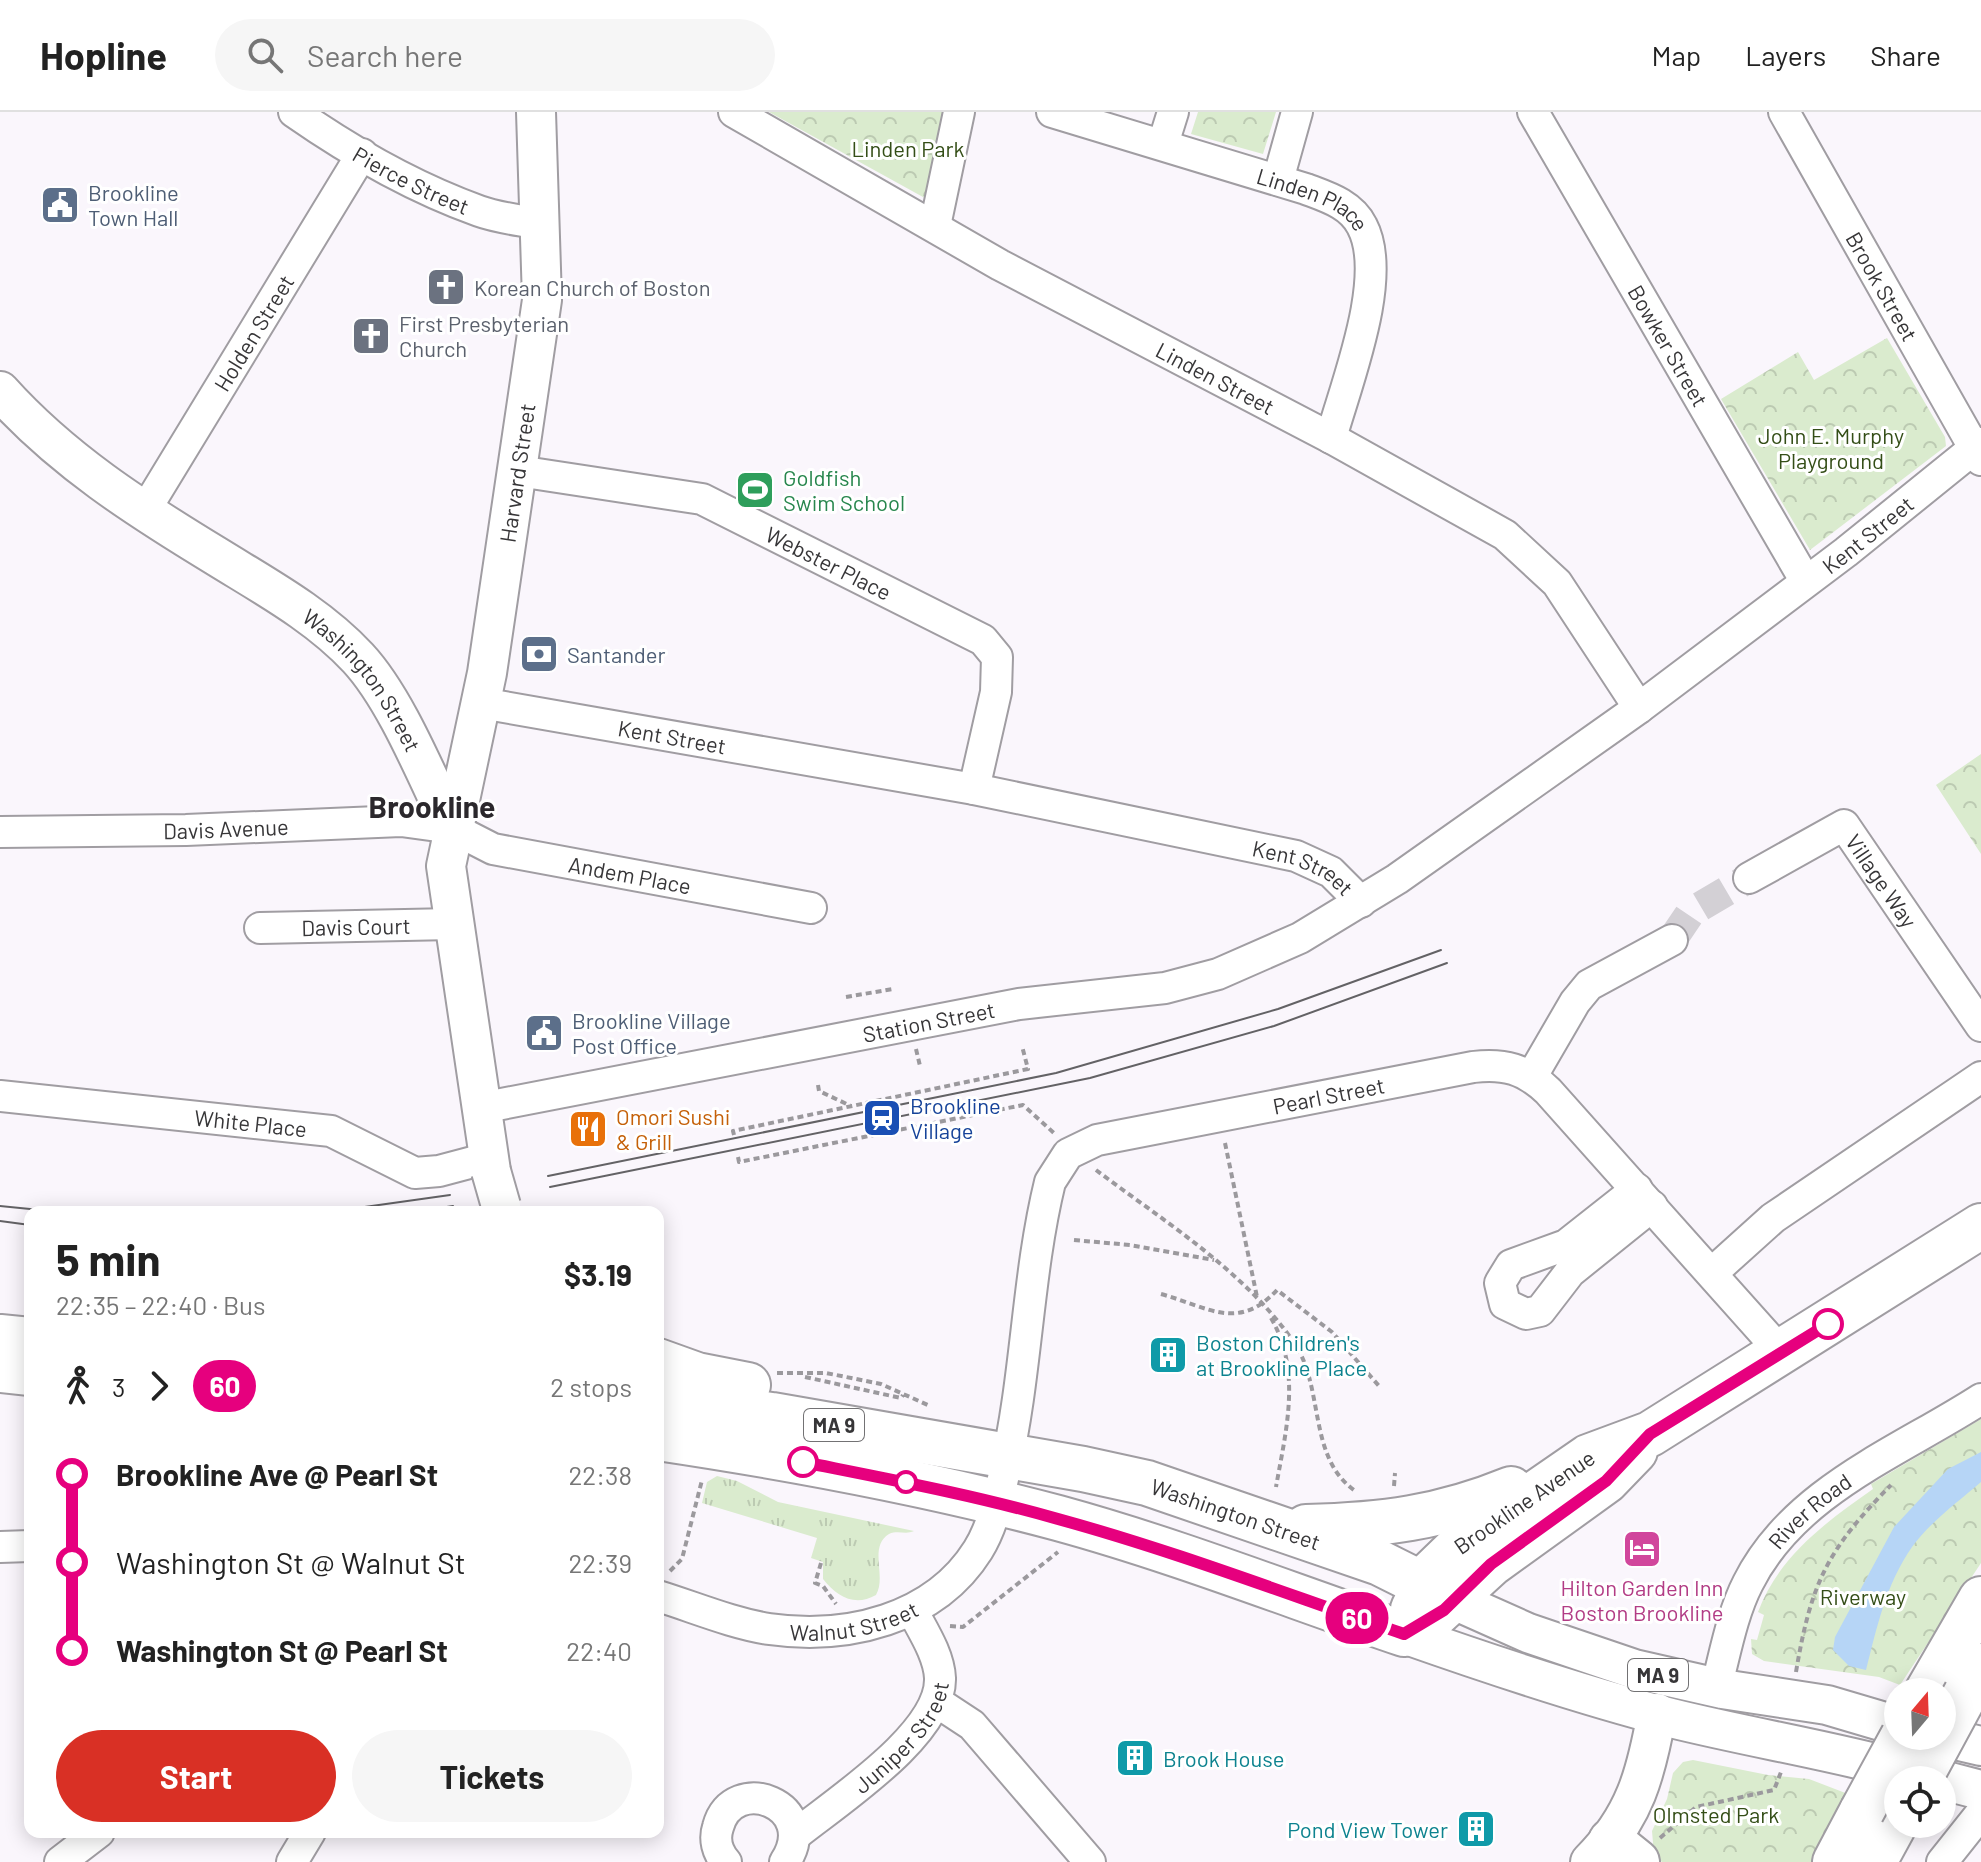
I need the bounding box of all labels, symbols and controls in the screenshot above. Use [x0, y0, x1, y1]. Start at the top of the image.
search box [215, 19, 775, 91]
text: Hopline [40, 32, 167, 78]
icon: search [243, 33, 287, 77]
text: Search here [307, 37, 463, 73]
text: Map [1651, 38, 1701, 72]
text: Layers [1745, 38, 1826, 72]
text: Share [1870, 38, 1941, 72]
park label: Linden Park [851, 135, 965, 161]
street label: Pierce Street [349, 140, 473, 219]
street label: Linden Place [1254, 162, 1375, 235]
place label: Brookline Town Hall [88, 179, 179, 230]
public building icon: Brookline Town Hall [39, 184, 81, 226]
street label: Brook Street [1841, 227, 1924, 345]
church icon: Korean Church of Boston [425, 266, 467, 308]
street label: Holden Street [208, 270, 299, 396]
place label: Korean Church of Boston [474, 274, 711, 300]
street label: Bowker Street [1623, 280, 1714, 411]
place label: First Presbyterian Church [399, 310, 569, 361]
church icon: First Presbyterian Church [350, 315, 392, 357]
street label: Linden Street [1152, 336, 1279, 419]
street label: Harvard Street [493, 402, 540, 544]
park label: John E. Murphy Playground [1758, 422, 1904, 473]
place label: Goldfish Swim School [783, 464, 905, 515]
sports icon: Goldfish Swim School [734, 469, 776, 511]
street label: Kent Street [1817, 490, 1918, 579]
street label: Webster Place [762, 520, 896, 605]
street label: Washington Street [298, 603, 427, 756]
bank icon: Santander [518, 633, 560, 675]
place label: Santander [567, 641, 666, 667]
street label: Kent Street [616, 714, 728, 759]
district label: Brookline [369, 788, 495, 824]
street label: Davis Avenue [163, 813, 289, 843]
street label: Village Way [1841, 829, 1923, 932]
street label: Kent Street [1250, 834, 1359, 900]
street label: Andem Place [567, 850, 693, 898]
street label: Davis Court [301, 912, 411, 940]
street label: Station Street [860, 996, 997, 1047]
place label: Brookline Village Post Office [572, 1007, 731, 1058]
public building icon: Brookline Village Post Office [523, 1012, 565, 1054]
street label: Pearl Street [1271, 1072, 1387, 1119]
place label: Brookline Village [910, 1092, 1001, 1143]
station icon: Brookline Village [861, 1097, 903, 1139]
place label: Omori Sushi & Grill [616, 1103, 730, 1154]
street label: White Place [193, 1104, 308, 1141]
restaurant icon: Omori Sushi & Grill [567, 1108, 609, 1150]
text: 5 min [56, 1232, 161, 1285]
text: $3.19 [564, 1256, 632, 1292]
text: 22:35 – 22:40 · Bus [56, 1289, 265, 1320]
unlabelled marker [1813, 1309, 1843, 1339]
place label: Boston Children's at Brookline Place [1196, 1329, 1367, 1380]
building icon: Boston Children's at Brookline Place [1147, 1334, 1189, 1376]
icon: walk [56, 1364, 100, 1408]
icon: forward [137, 1364, 181, 1408]
text: 60 [209, 1369, 240, 1403]
text: 3 [112, 1371, 125, 1402]
text: 2 stops [550, 1371, 632, 1402]
road number: MA 9 [804, 1409, 864, 1441]
street label: Brookline Avenue [1448, 1444, 1599, 1559]
unlabelled marker [788, 1447, 818, 1477]
text: Brookline Ave @ Pearl St [116, 1456, 438, 1492]
text: 22:38 [568, 1459, 632, 1490]
street label: River Road [1762, 1467, 1856, 1553]
unlabelled marker [895, 1471, 917, 1493]
street label: Washington Street [1148, 1472, 1324, 1555]
hotel icon: Hilton Garden Inn Boston Brookline [1621, 1528, 1663, 1570]
text: Washington St @ Walnut St [116, 1544, 466, 1580]
text: 22:39 [568, 1547, 632, 1578]
place label: Hilton Garden Inn Boston Brookline [1560, 1574, 1724, 1625]
park label: Riverway [1820, 1583, 1906, 1609]
line badge: 60 [1321, 1592, 1393, 1644]
street label: Walnut Street [789, 1595, 922, 1645]
text: 60 [1342, 1601, 1373, 1635]
text: Washington St @ Pearl St [116, 1632, 448, 1668]
text: 22:40 [566, 1635, 632, 1666]
road number: MA 9 [1628, 1659, 1688, 1691]
north arrow [1884, 1678, 1956, 1750]
map controls [1884, 1678, 1956, 1838]
street label: Juniper Street [848, 1680, 953, 1798]
button: Start [56, 1730, 336, 1822]
button: Tickets [352, 1730, 632, 1822]
building icon: Brook House [1114, 1737, 1156, 1779]
place label: Brook House [1163, 1745, 1285, 1771]
button: locate [1884, 1766, 1956, 1838]
park label: Olmsted Park [1653, 1801, 1779, 1827]
building icon: Pond View Tower [1455, 1808, 1497, 1850]
place label: Pond View Tower [1287, 1816, 1448, 1842]

